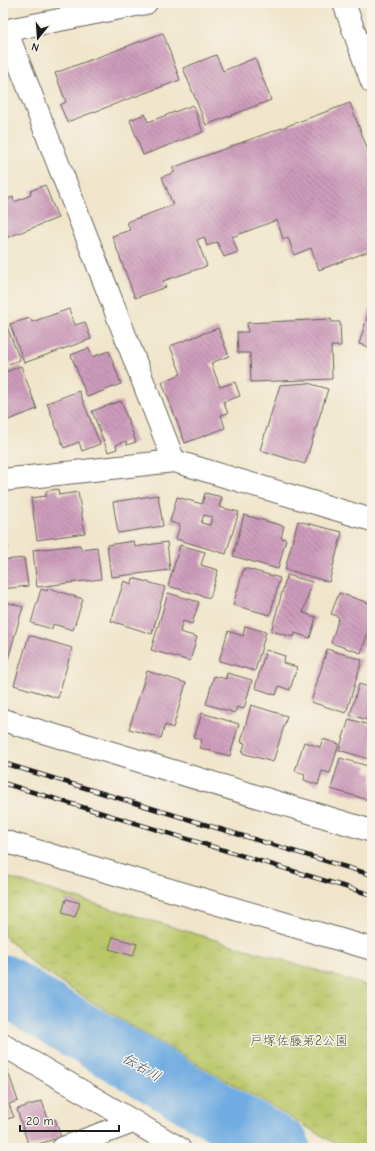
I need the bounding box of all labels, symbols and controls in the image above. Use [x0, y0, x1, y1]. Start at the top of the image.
north arrow [18, 18, 58, 58]
text: N [30, 40, 41, 54]
park label: 戸塚佐藤第2公園 [250, 1033, 348, 1048]
water label: 伝右川 [119, 1050, 164, 1085]
scale bar [20, 1107, 119, 1133]
text: 20 m [26, 1114, 54, 1128]

